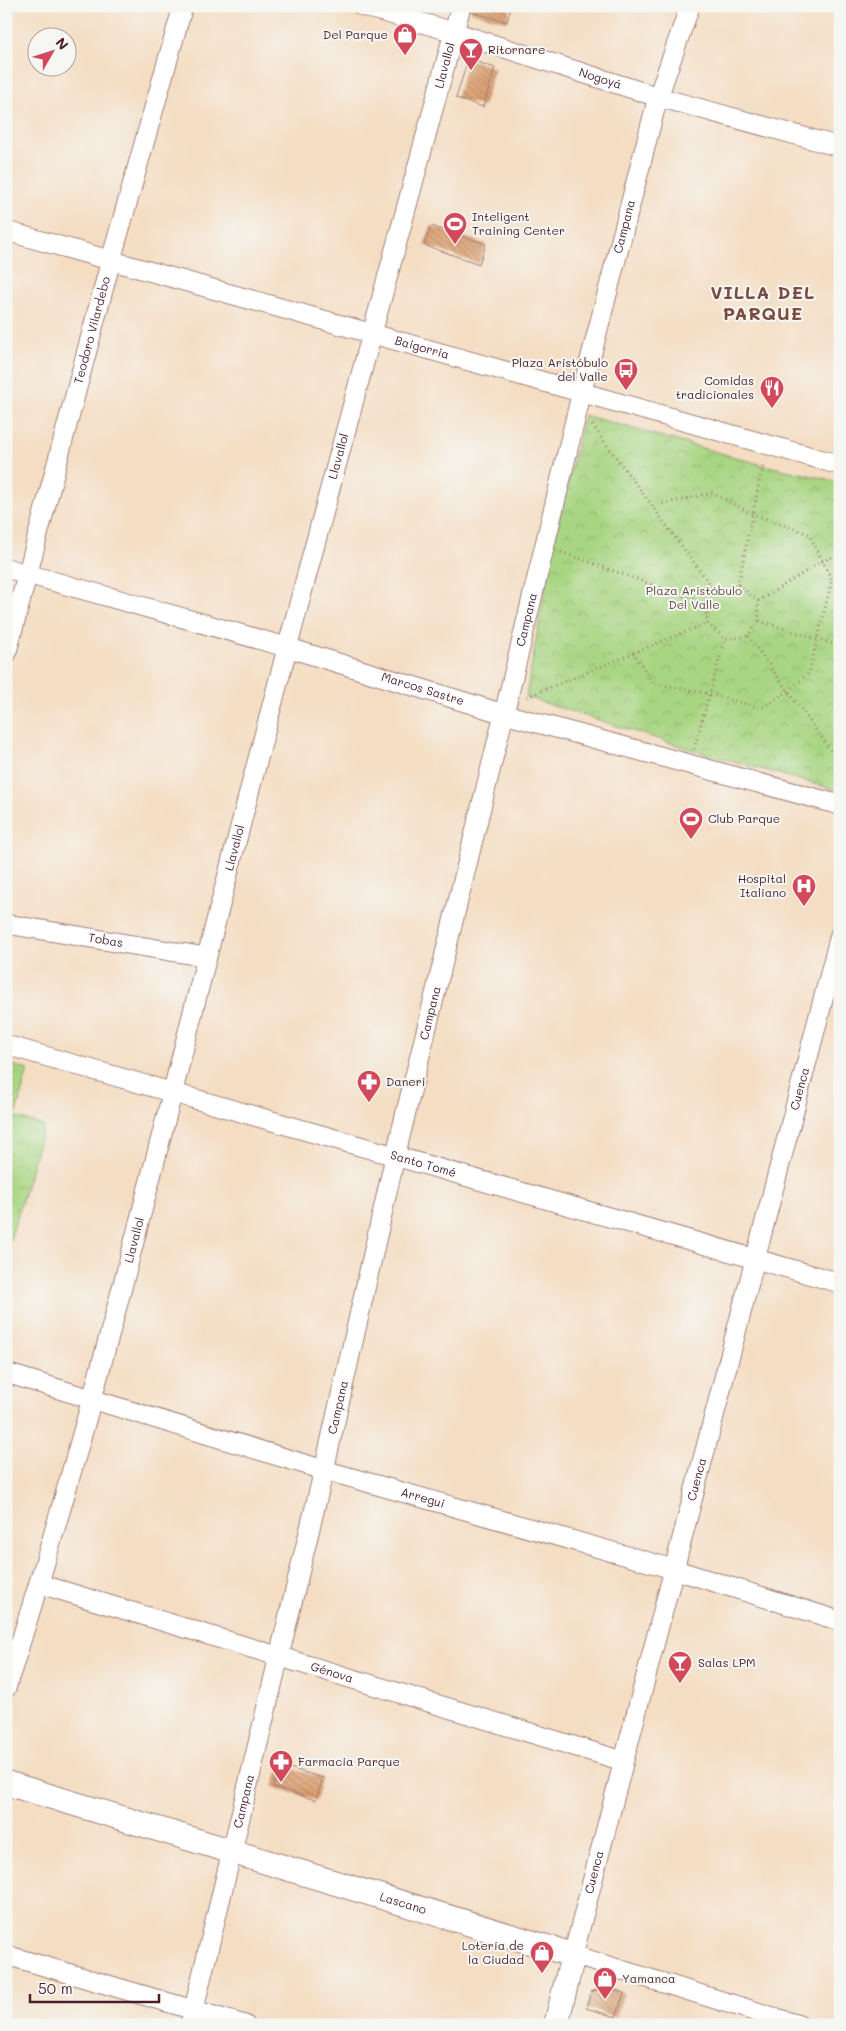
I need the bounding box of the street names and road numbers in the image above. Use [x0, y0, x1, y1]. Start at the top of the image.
street label: Llavallol [430, 41, 458, 90]
street label: Nogoyá [577, 63, 624, 92]
street label: Campana [609, 198, 638, 255]
street label: Teodoro Vilardebo [69, 274, 113, 386]
street label: Baigorria [393, 331, 451, 362]
street label: Llavallol [324, 431, 352, 481]
street label: Campana [512, 591, 540, 648]
street label: Marcos Sastre [380, 668, 466, 708]
street label: Llavallol [220, 823, 247, 872]
street label: Tobas [87, 929, 124, 950]
street label: Campana [415, 984, 444, 1041]
street label: Cuenca [786, 1065, 812, 1112]
street label: Santo Tomé [389, 1146, 458, 1180]
street label: Llavallol [120, 1215, 147, 1265]
street label: Campana [323, 1379, 351, 1436]
street label: Cuenca [683, 1456, 709, 1502]
street label: Arregui [399, 1483, 447, 1511]
street label: Génova [309, 1658, 355, 1686]
street label: Campana [229, 1773, 257, 1830]
street label: Cuenca [580, 1849, 606, 1895]
street label: Lascano [378, 1888, 429, 1917]

